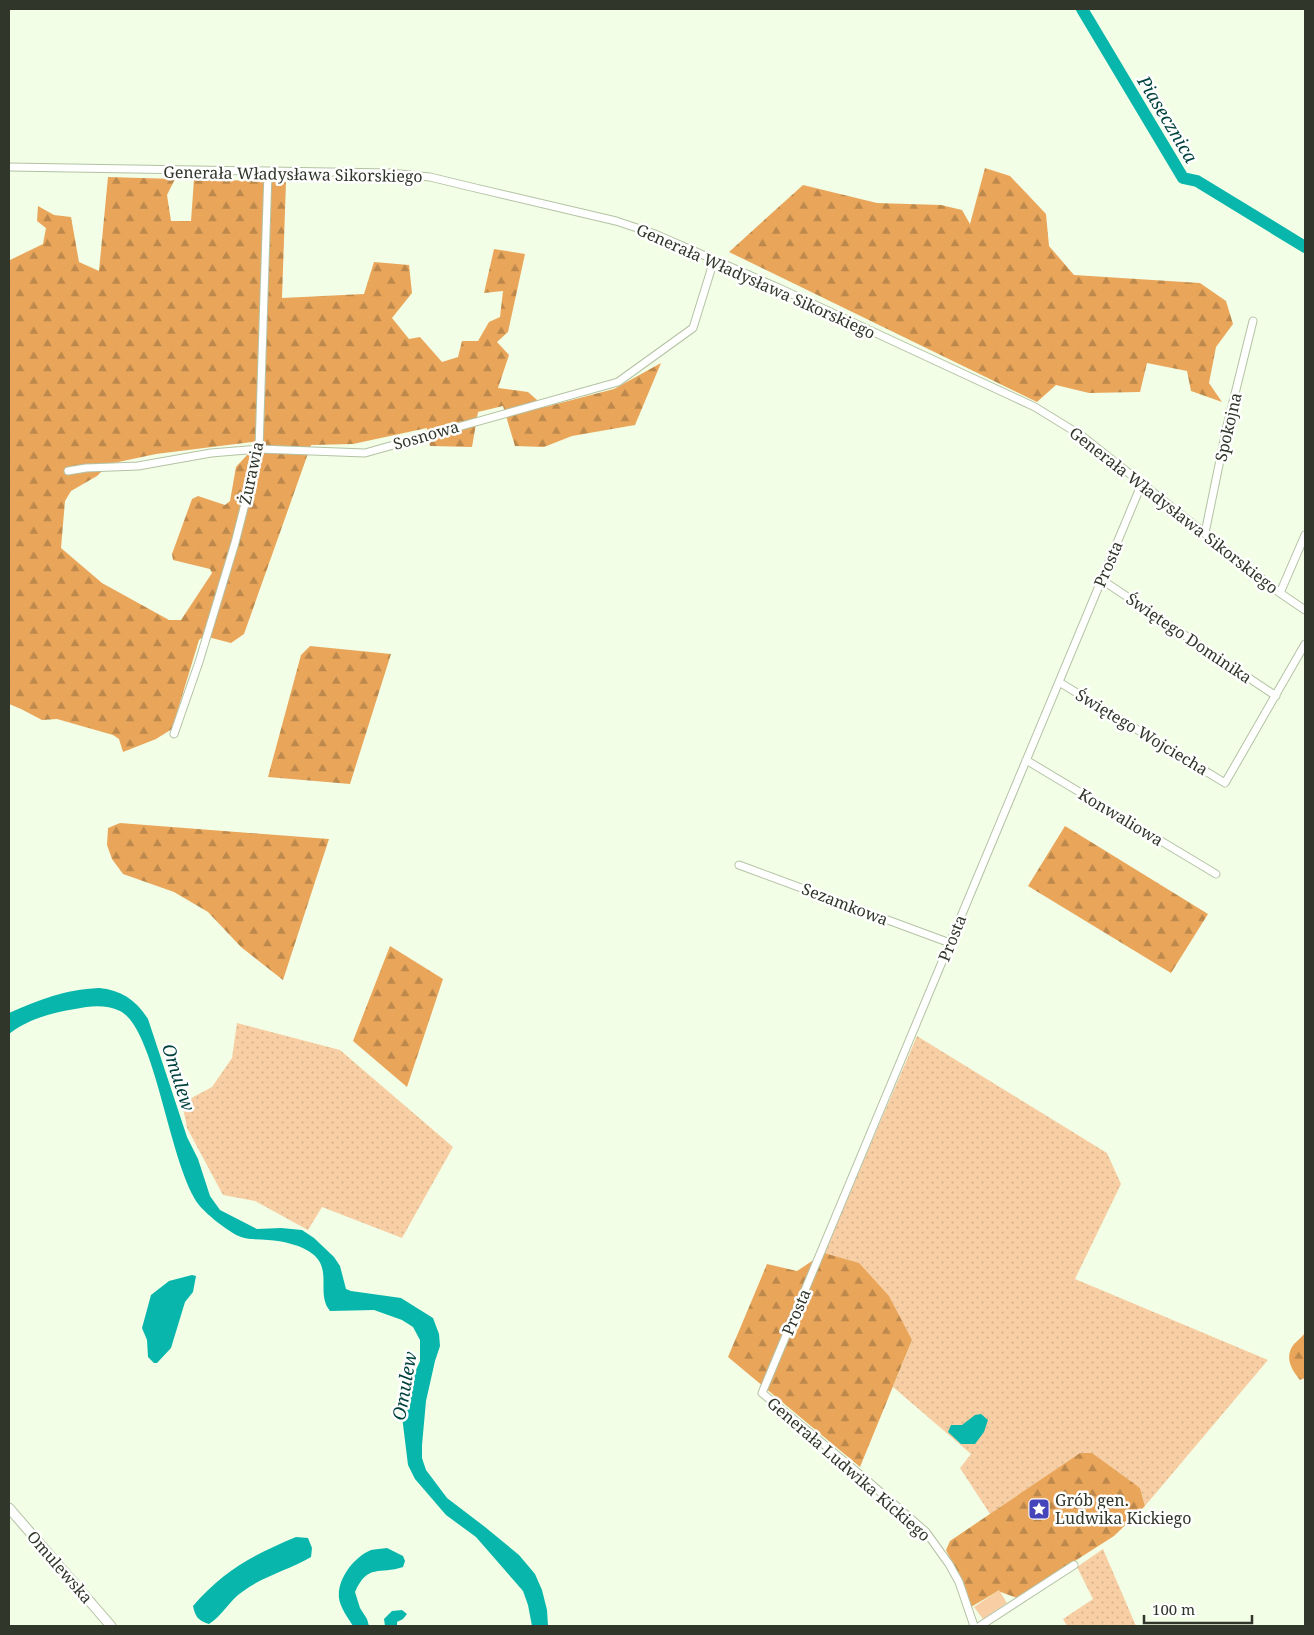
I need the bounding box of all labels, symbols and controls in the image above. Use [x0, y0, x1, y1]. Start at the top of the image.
water label: Piasecznica [1132, 70, 1204, 168]
street label: Generała Władysława Sikorskiego [163, 161, 423, 187]
street label: Generała Władysława Sikorskiego [633, 218, 879, 344]
street label: Spokojna [1209, 390, 1247, 464]
street label: Sosnowa [391, 415, 461, 455]
street label: Generała Władysława Sikorskiego [1065, 421, 1283, 599]
street label: Żurawia [234, 440, 268, 506]
street label: Prosta [1088, 537, 1128, 591]
street label: Świętego Dominika [1122, 588, 1256, 688]
street label: Świętego Wojciecha [1072, 684, 1212, 780]
street label: Konwaliowa [1074, 783, 1168, 851]
street label: Sezamkowa [799, 877, 891, 931]
street label: Prosta [933, 911, 971, 965]
water label: Omulew [157, 1040, 201, 1114]
street label: Prosta [776, 1285, 816, 1339]
water label: Omulew [386, 1350, 422, 1422]
street label: Generała Ludwika Kickiego [763, 1392, 935, 1546]
place label: Grób gen. Ludwika Kickiego [1055, 1489, 1191, 1529]
place icon: Grób gen. Ludwika Kickiego [1027, 1497, 1051, 1521]
street label: Omulewska [22, 1526, 98, 1608]
scale bar [1144, 1592, 1252, 1624]
text: 100 m [1152, 1599, 1195, 1619]

